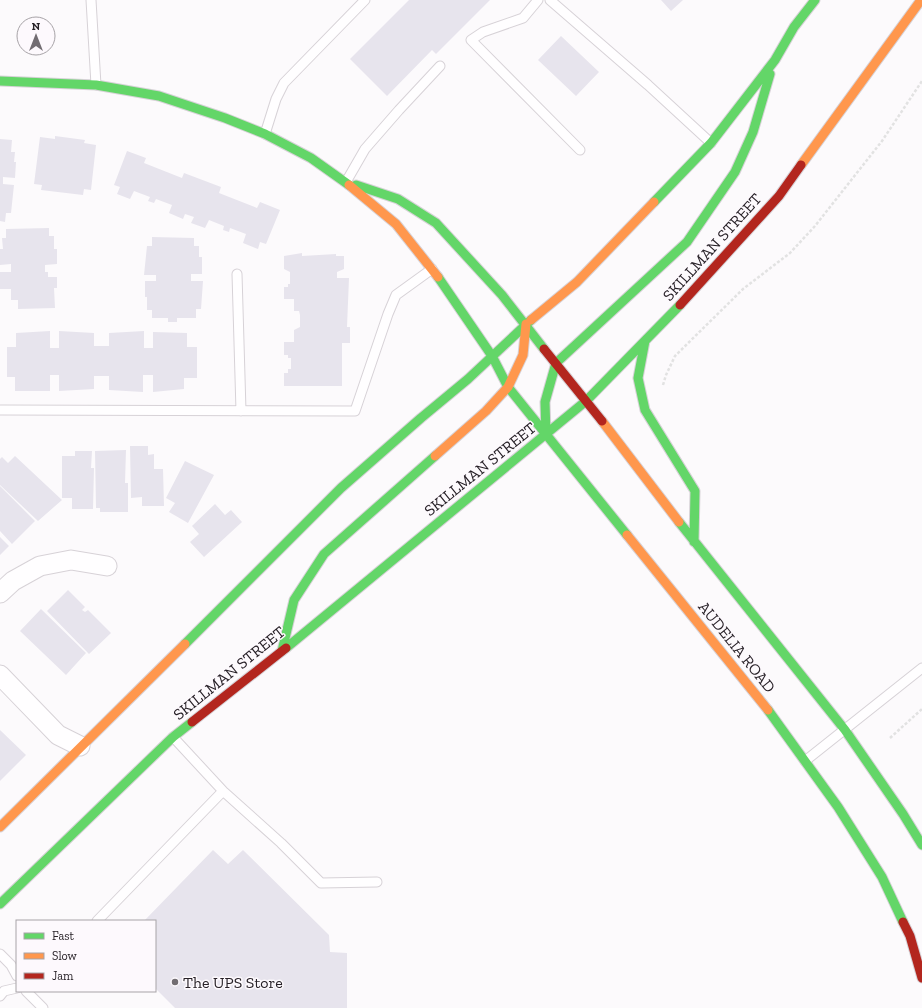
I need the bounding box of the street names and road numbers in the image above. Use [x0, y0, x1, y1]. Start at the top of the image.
street label: SKILLMAN STREET [659, 189, 765, 305]
street label: SKILLMAN STREET [420, 418, 540, 520]
street label: AUDELIA ROAD [695, 598, 779, 696]
street label: SKILLMAN STREET [169, 622, 289, 724]

